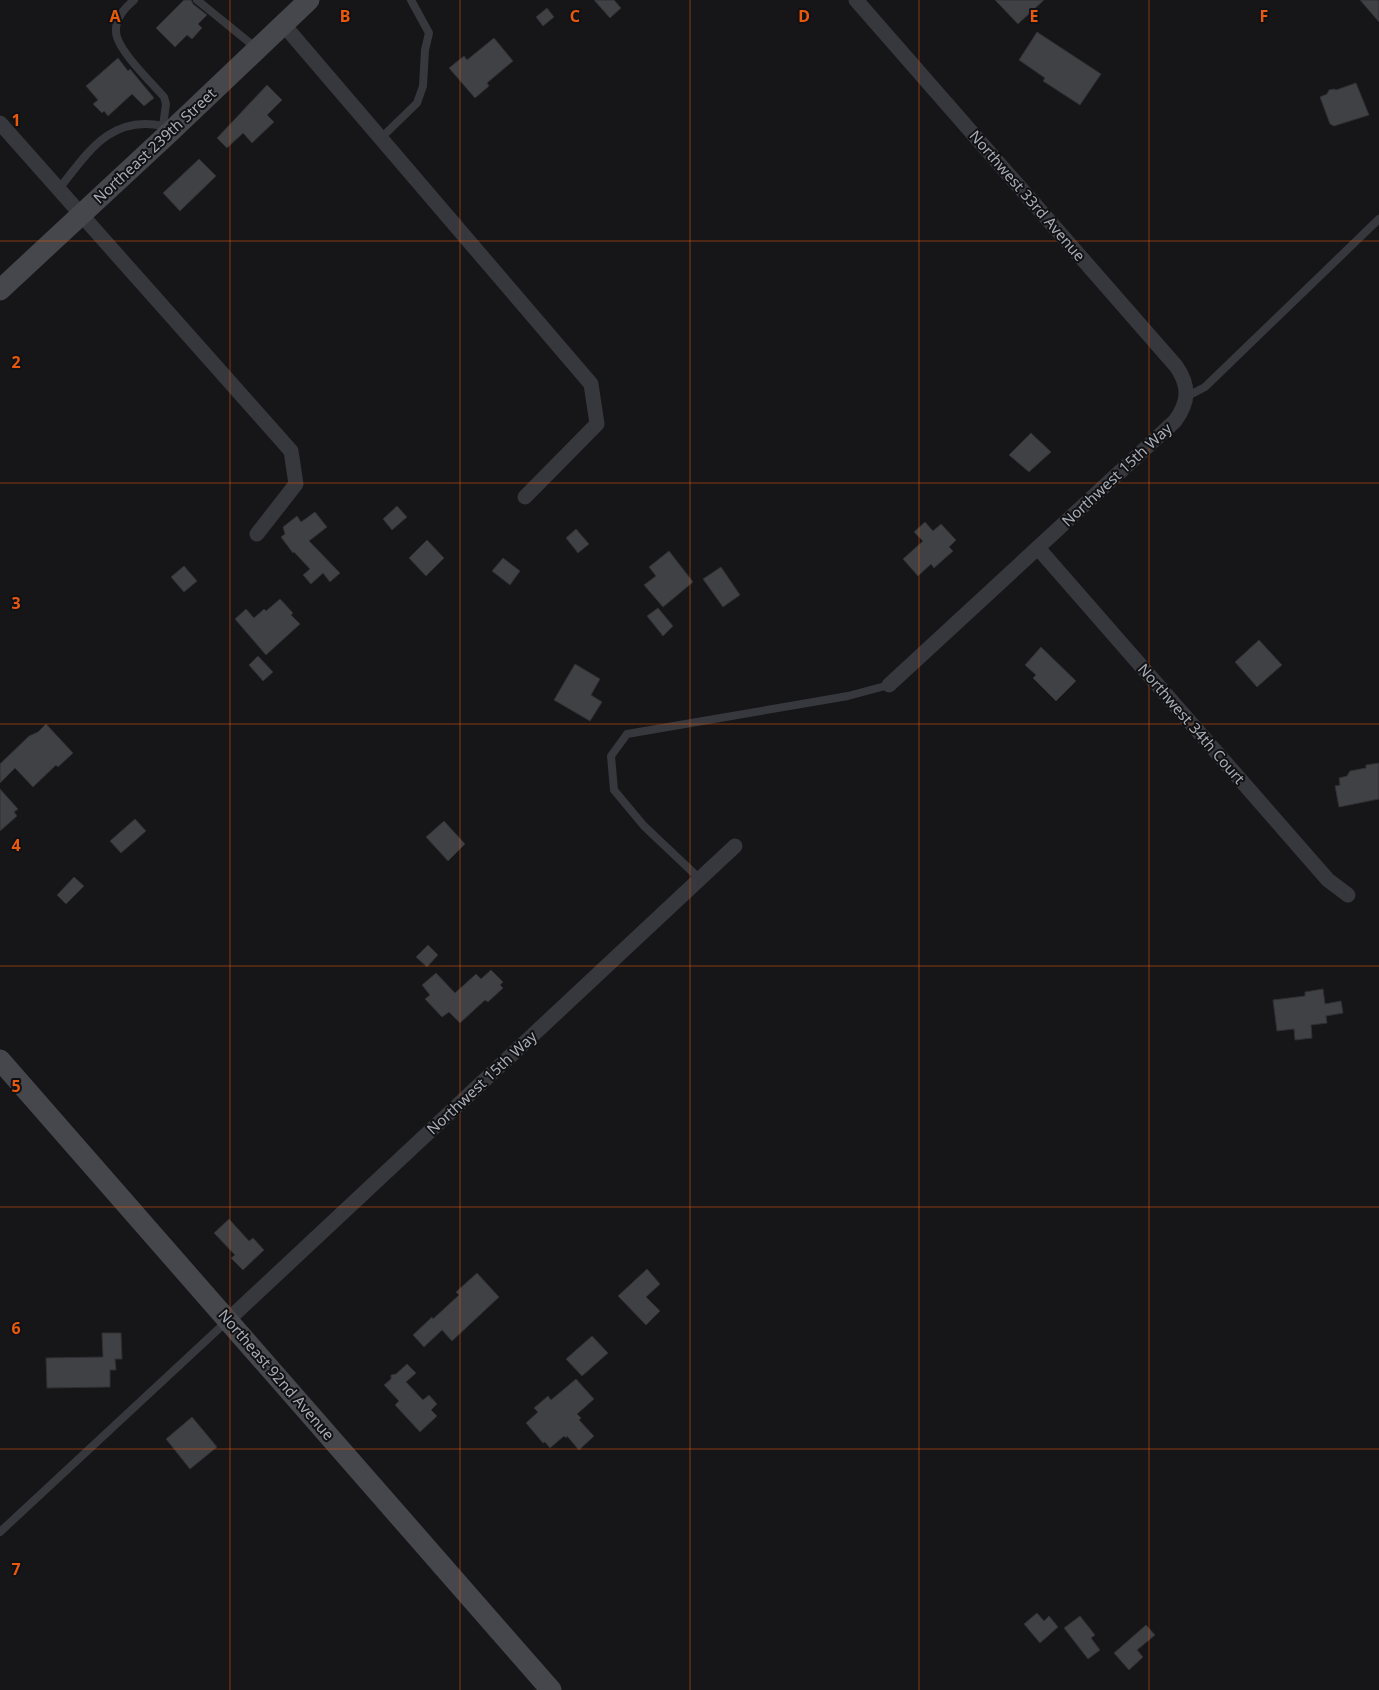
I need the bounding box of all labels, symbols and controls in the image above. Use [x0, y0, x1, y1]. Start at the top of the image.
text: A [109, 5, 121, 27]
text: B [340, 5, 350, 27]
text: C [570, 5, 580, 27]
text: D [798, 5, 810, 27]
text: E [1030, 5, 1039, 27]
text: F [1260, 5, 1268, 27]
street label: Northeast 239th Street [89, 83, 220, 207]
text: 1 [11, 109, 21, 131]
street label: Northwest 33rd Avenue [965, 126, 1090, 265]
text: 2 [11, 351, 21, 373]
street label: Northwest 15th Way [1057, 418, 1176, 531]
text: 3 [11, 592, 21, 614]
street label: Northwest 34th Court [1134, 659, 1250, 788]
text: 4 [11, 834, 21, 856]
street label: Northwest 15th Way [422, 1026, 541, 1139]
text: 5 [11, 1075, 21, 1097]
street label: Northeast 92nd Avenue [214, 1305, 339, 1444]
text: 6 [11, 1317, 21, 1339]
text: 7 [11, 1558, 21, 1580]

